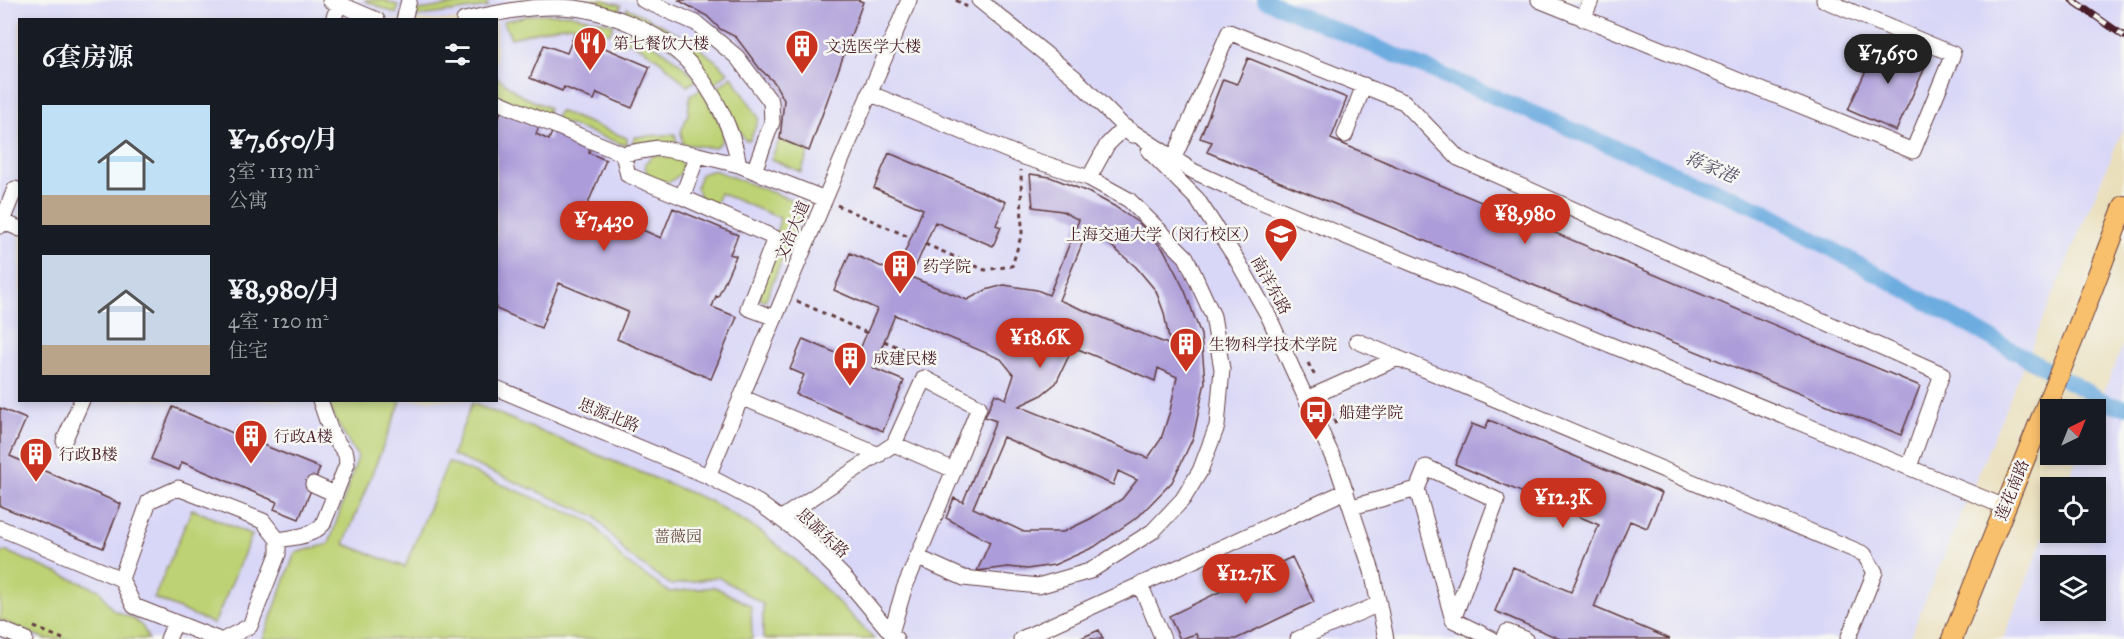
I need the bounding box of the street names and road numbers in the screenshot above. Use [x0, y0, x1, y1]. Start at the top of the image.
street label: 文治大道 [771, 198, 813, 264]
street label: 南洋东路 [1247, 252, 1295, 318]
street label: 思源北路 [576, 394, 642, 436]
street label: 莲花南路 [1991, 457, 2033, 523]
street label: 思源东路 [793, 504, 853, 562]

